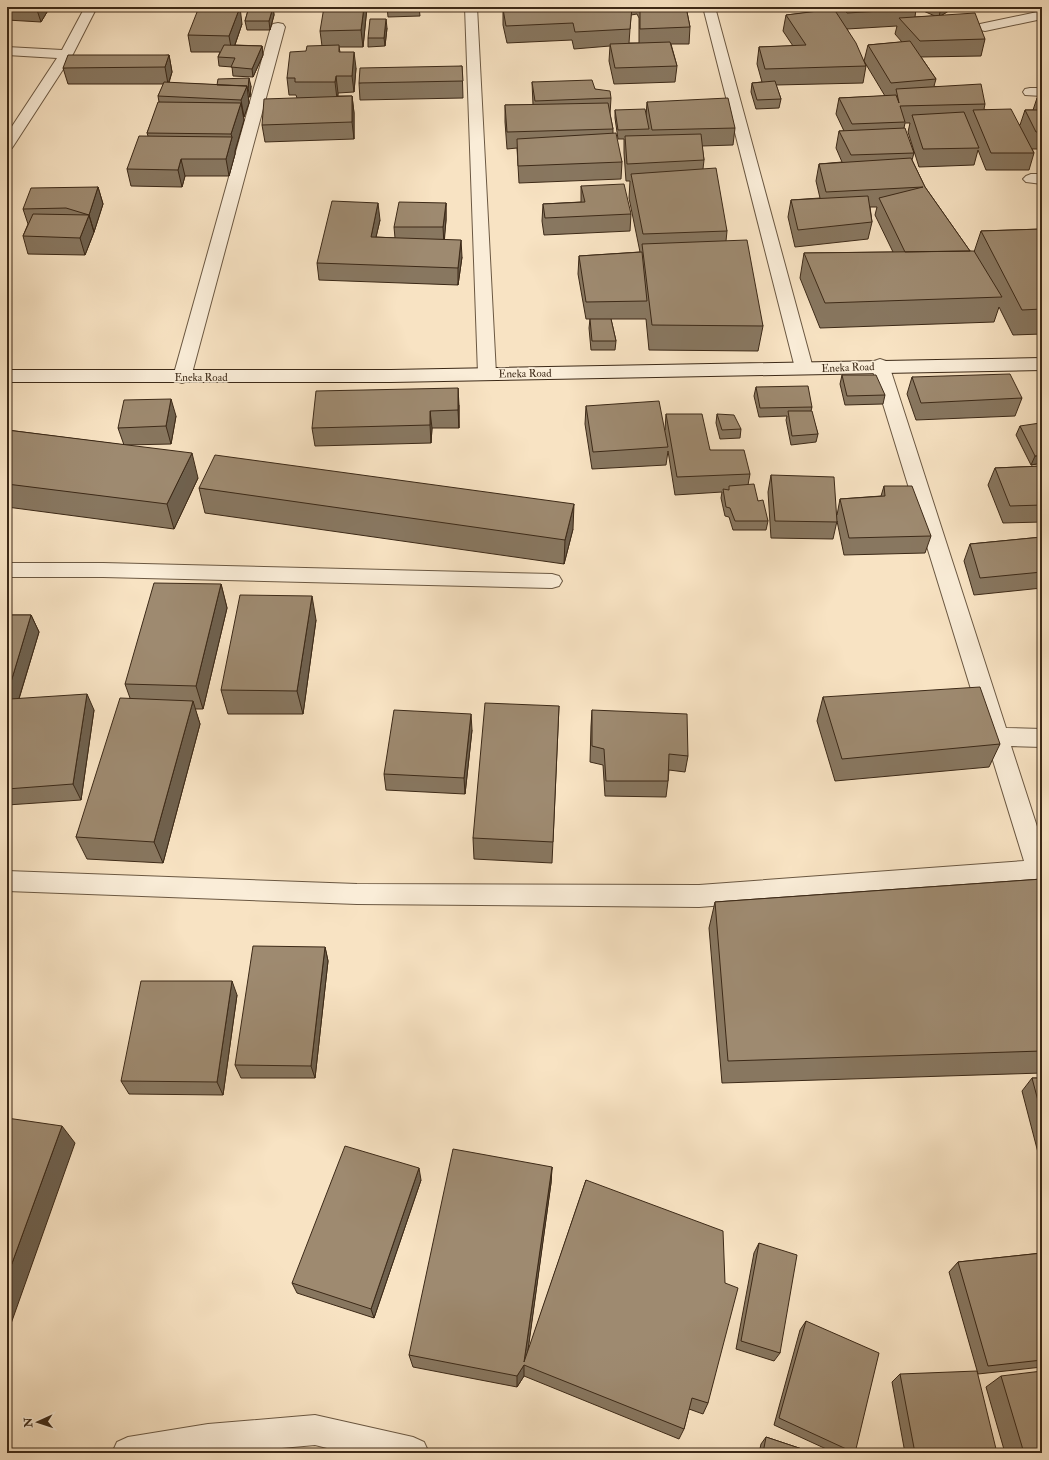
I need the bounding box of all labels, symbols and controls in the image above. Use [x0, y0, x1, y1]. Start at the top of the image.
street label: Eneka Road [821, 360, 875, 375]
street label: Eneka Road [498, 367, 552, 380]
street label: Eneka Road [174, 371, 228, 384]
north arrow [18, 1402, 58, 1442]
text: N [22, 1416, 35, 1429]

